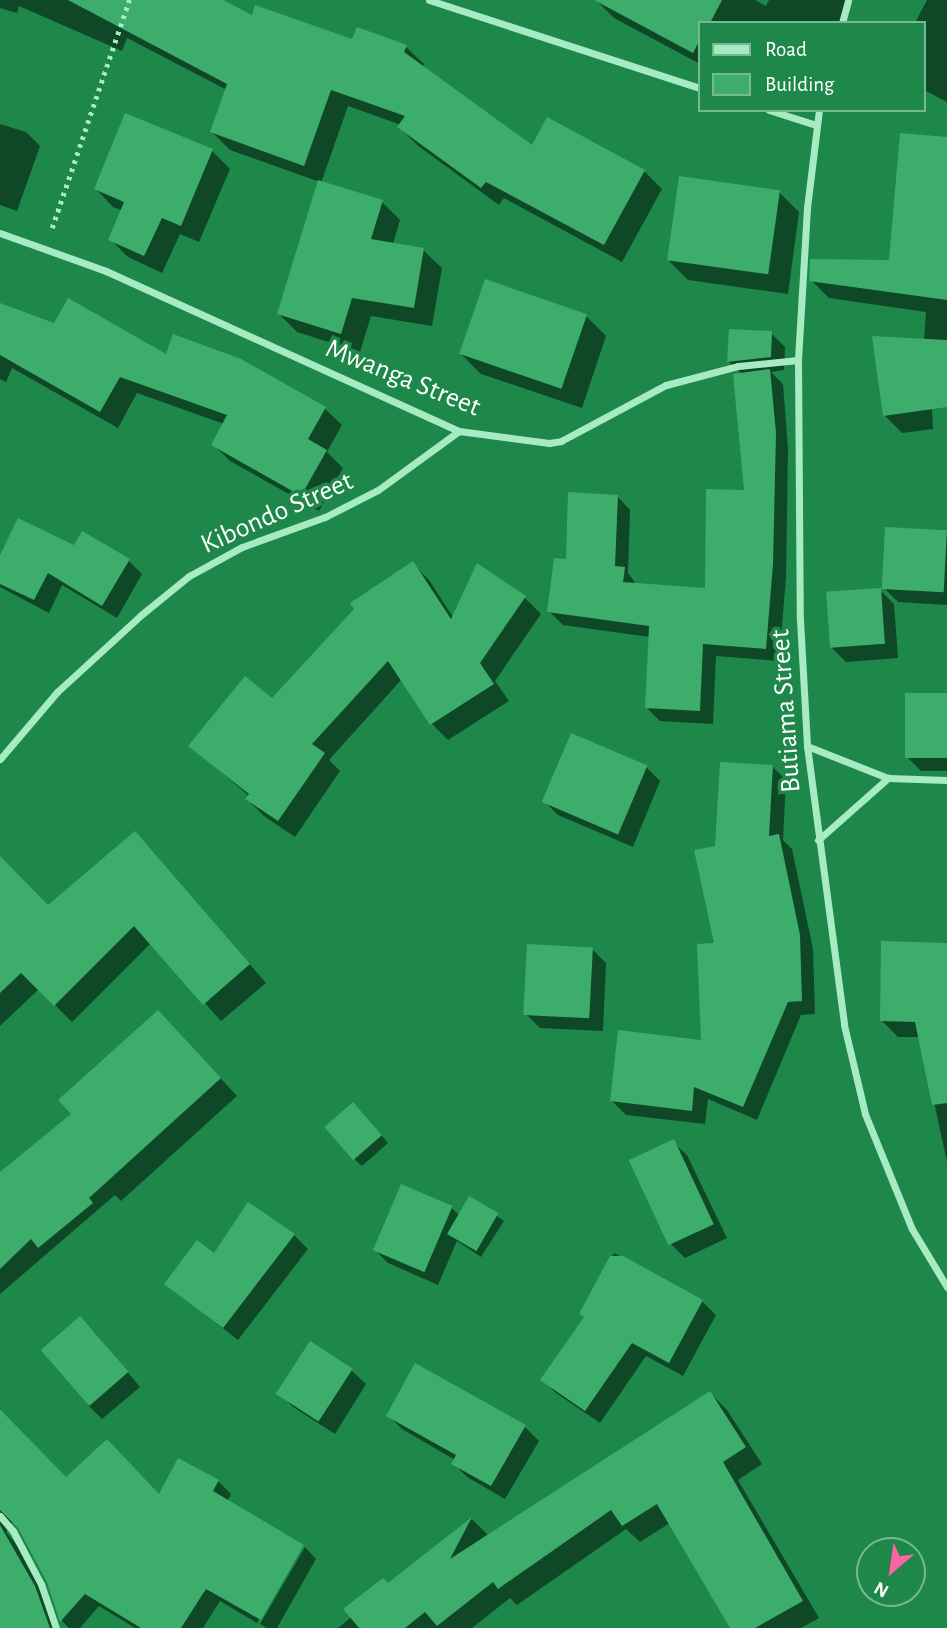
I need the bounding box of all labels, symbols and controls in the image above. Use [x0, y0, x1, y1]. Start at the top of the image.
legend [698, 21, 926, 112]
text: Road [765, 39, 807, 60]
text: Building [765, 74, 834, 95]
street label: Mwanga Street [321, 332, 485, 424]
street label: Kibondo Street [196, 464, 358, 562]
street label: Butiama Street [764, 628, 808, 794]
north arrow [856, 1537, 926, 1607]
text: N [871, 1578, 892, 1601]

